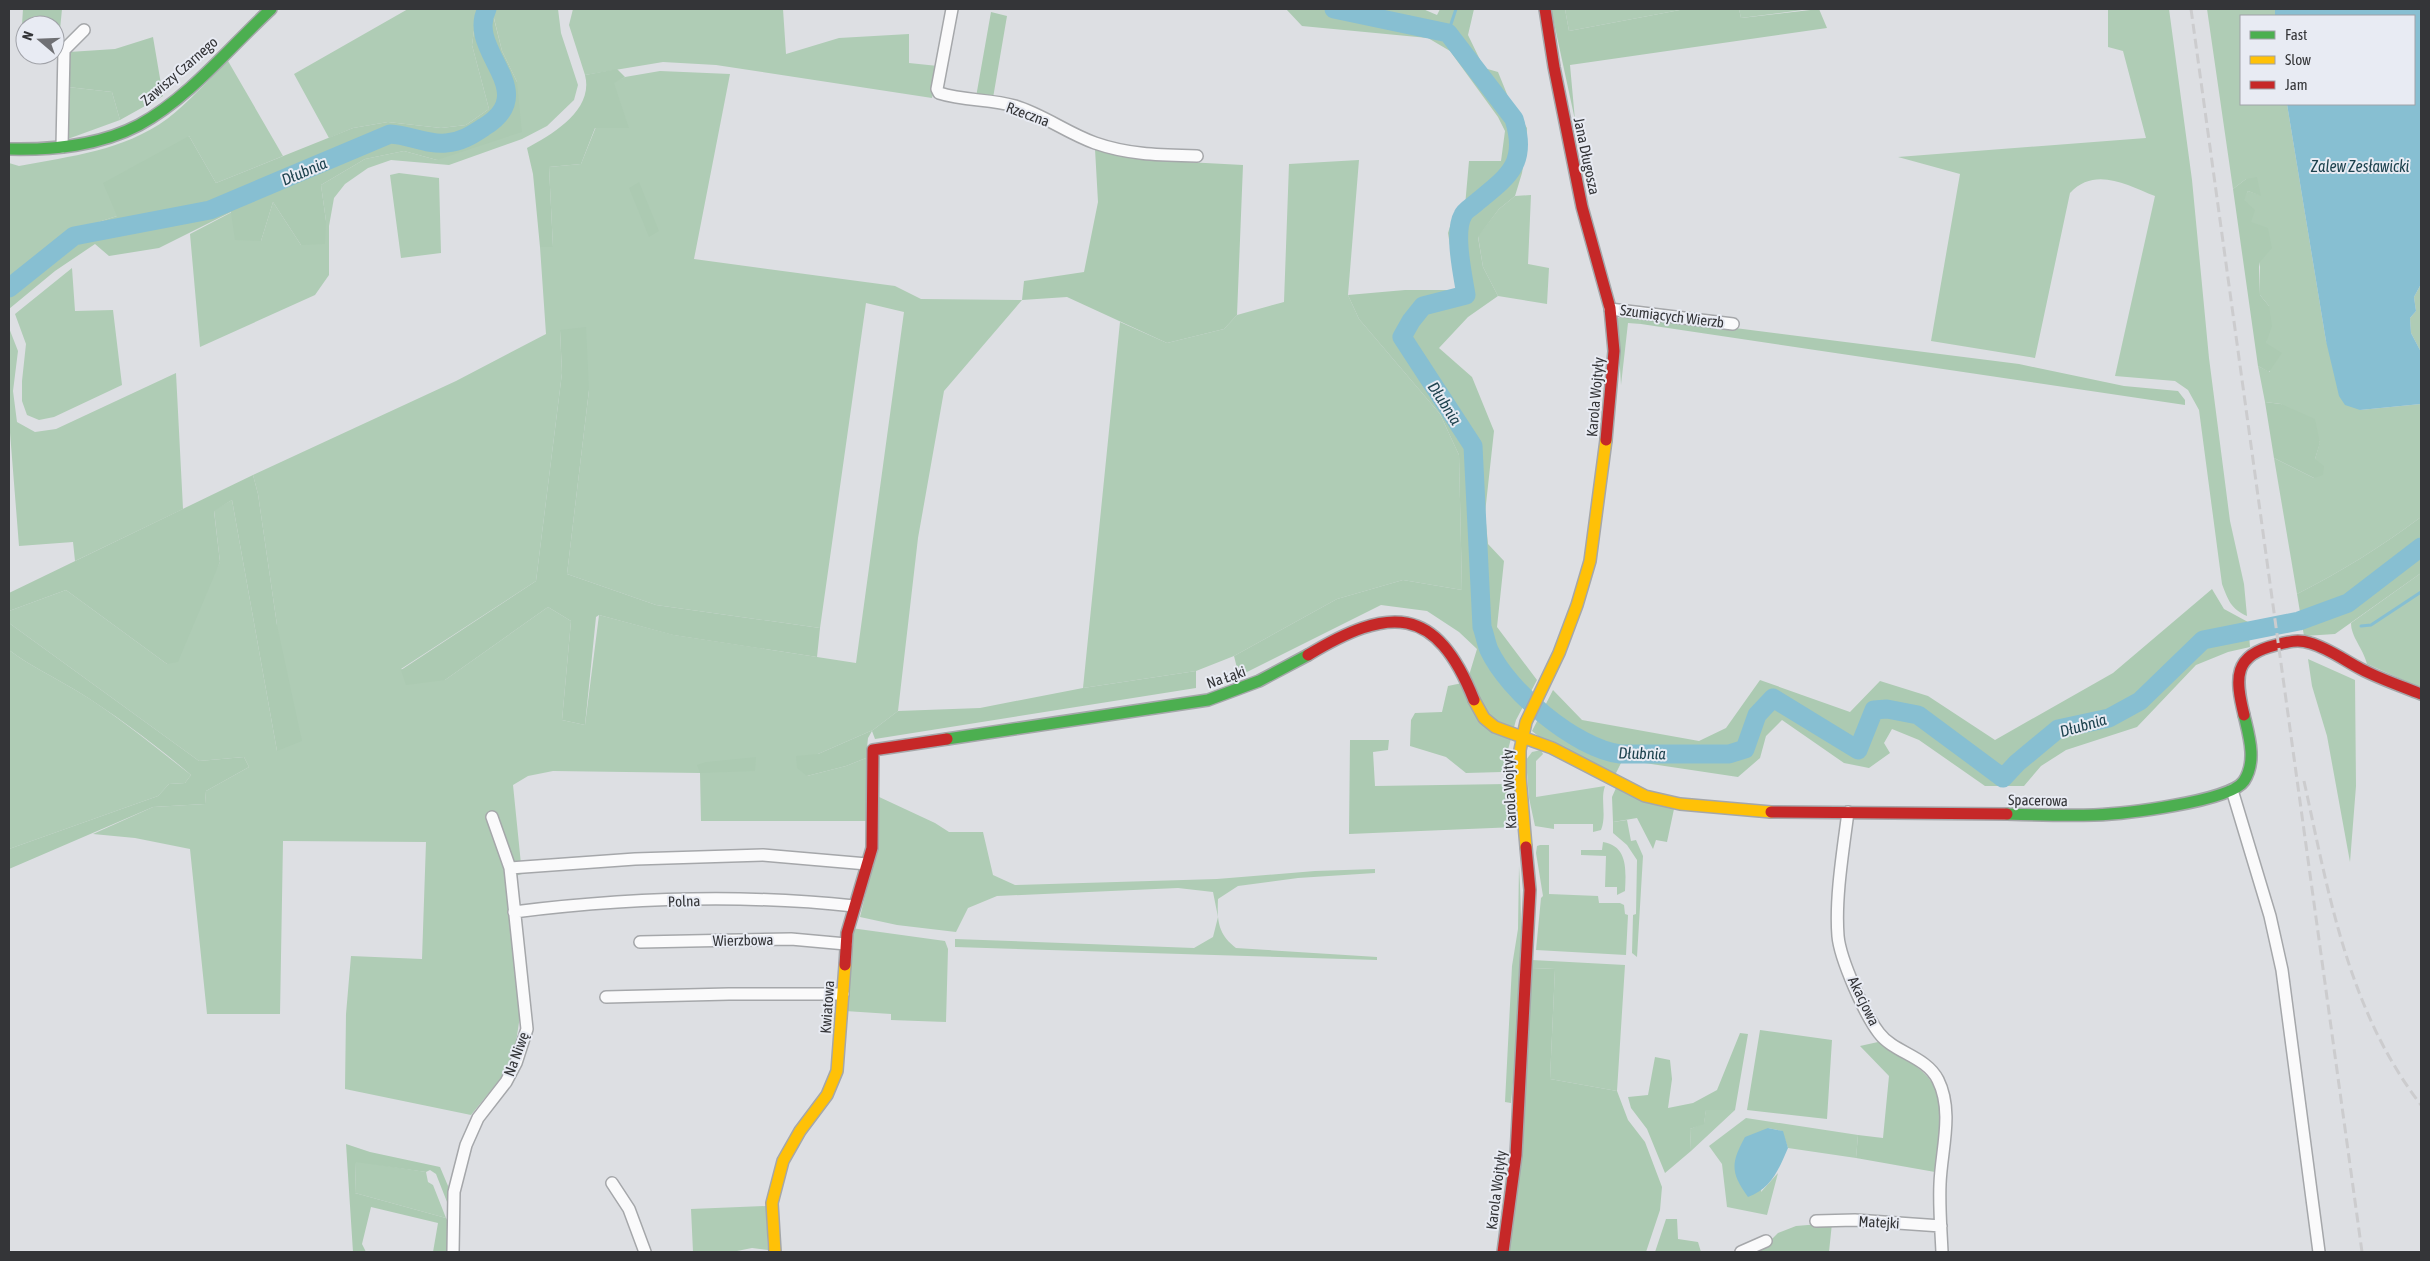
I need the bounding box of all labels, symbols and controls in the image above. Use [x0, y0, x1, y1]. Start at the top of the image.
north arrow [15, 15, 65, 65]
legend [2240, 15, 2415, 105]
text: Fast [2285, 26, 2307, 43]
text: N [19, 29, 37, 42]
street label: Zawiszy Czarnego [137, 33, 221, 109]
text: Slow [2285, 51, 2311, 68]
text: Jam [2285, 76, 2308, 93]
street label: Rzeczna [1004, 98, 1052, 130]
street label: Jana Długosza [1571, 116, 1603, 196]
water label: Dłubnia [279, 153, 330, 189]
water label: Zalew Zesławicki [2311, 157, 2410, 175]
street label: Szumiących Wierzb [1619, 301, 1725, 331]
street label: Karola Wojtyły [1583, 356, 1607, 438]
water label: Dłubnia [1425, 378, 1466, 428]
street label: Na Łąki [1204, 662, 1248, 692]
water label: Dłubnia [2058, 710, 2109, 740]
water label: Dłubnia [1618, 744, 1666, 762]
street label: Karola Wojtyły [1498, 749, 1520, 829]
street label: Spacerowa [2008, 791, 2068, 809]
street label: Polna [667, 892, 701, 910]
street label: Wierzbowa [712, 931, 774, 949]
street label: Akacjowa [1845, 974, 1883, 1028]
street label: Kwiatowa [817, 980, 837, 1034]
street label: Na Niwę [500, 1029, 532, 1078]
street label: Karola Wojtyły [1483, 1149, 1509, 1231]
street label: Matejki [1858, 1212, 1900, 1232]

